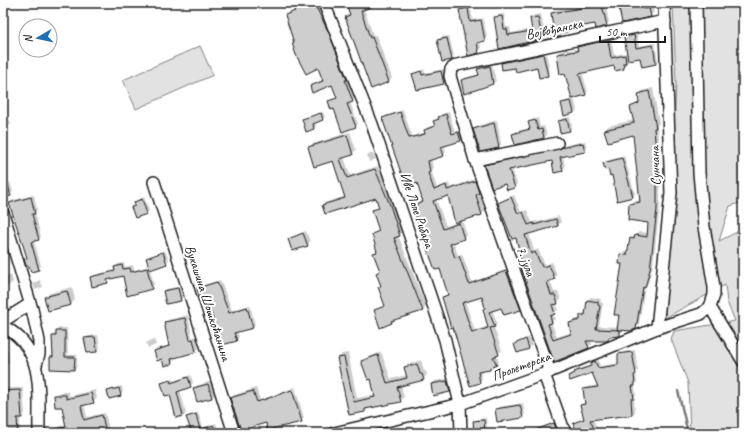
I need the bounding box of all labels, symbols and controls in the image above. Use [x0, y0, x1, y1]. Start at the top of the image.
street label: Војвођанска [524, 14, 585, 43]
north arrow [18, 18, 58, 58]
scale bar [600, 18, 665, 44]
text: 50 m [606, 24, 628, 40]
text: N [20, 33, 36, 44]
street label: Сунчана [646, 145, 664, 186]
street label: Иве Лоле Рибара [396, 170, 438, 251]
street label: Вукашина Шошкоћанина [181, 243, 235, 364]
street label: 7. јула [513, 244, 540, 280]
street label: Пролетерска [489, 347, 553, 384]

